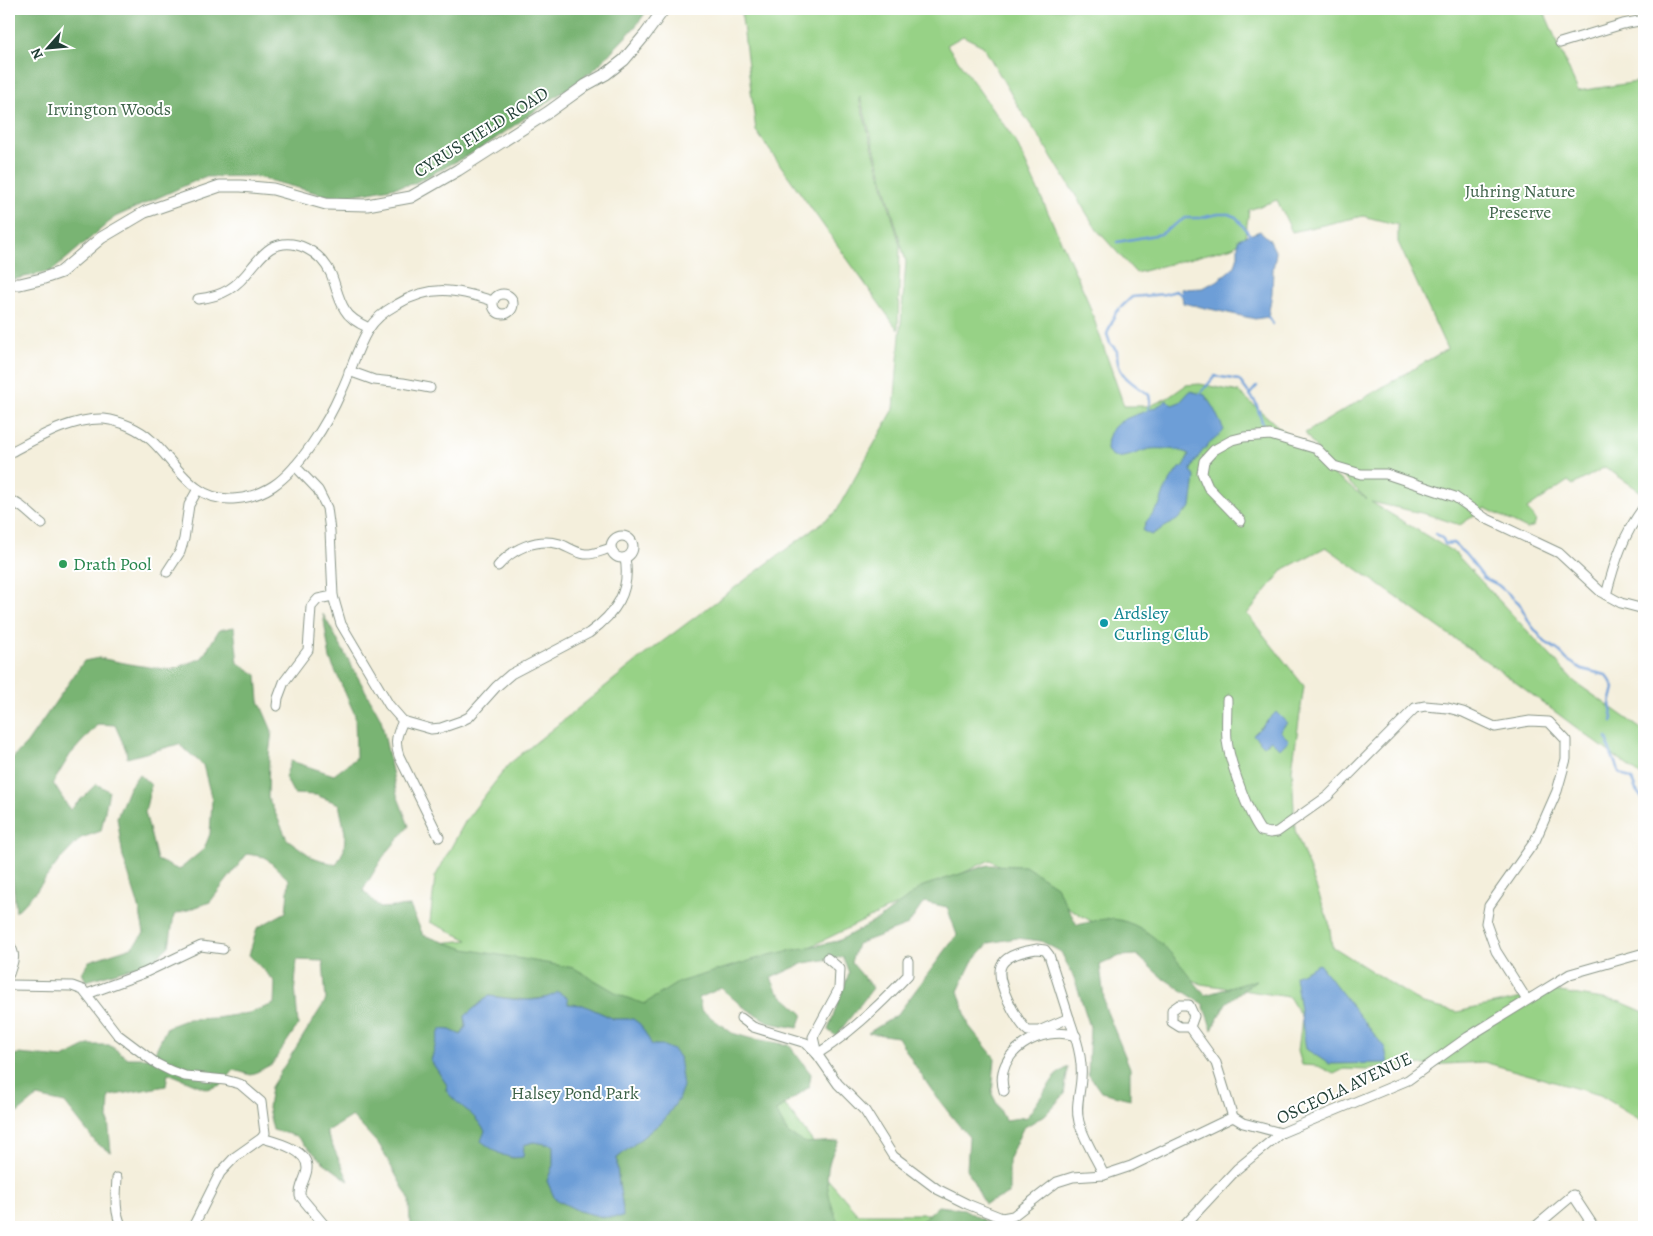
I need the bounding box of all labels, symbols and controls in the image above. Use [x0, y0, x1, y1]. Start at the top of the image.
north arrow [22, 22, 72, 72]
text: N [26, 45, 48, 63]
street label: CYRUS FIELD ROAD [409, 81, 553, 183]
park label: Irvington Woods [47, 97, 171, 121]
park label: Juhring Nature Preserve [1465, 179, 1575, 224]
place label: Drath Pool [73, 552, 152, 576]
marker: Drath Pool [57, 558, 69, 570]
place label: Ardsley Curling Club [1113, 601, 1208, 646]
marker: Ardsley Curling Club [1098, 617, 1110, 629]
street label: OSCEOLA AVENUE [1272, 1046, 1416, 1130]
park label: Halsey Pond Park [511, 1081, 639, 1105]

